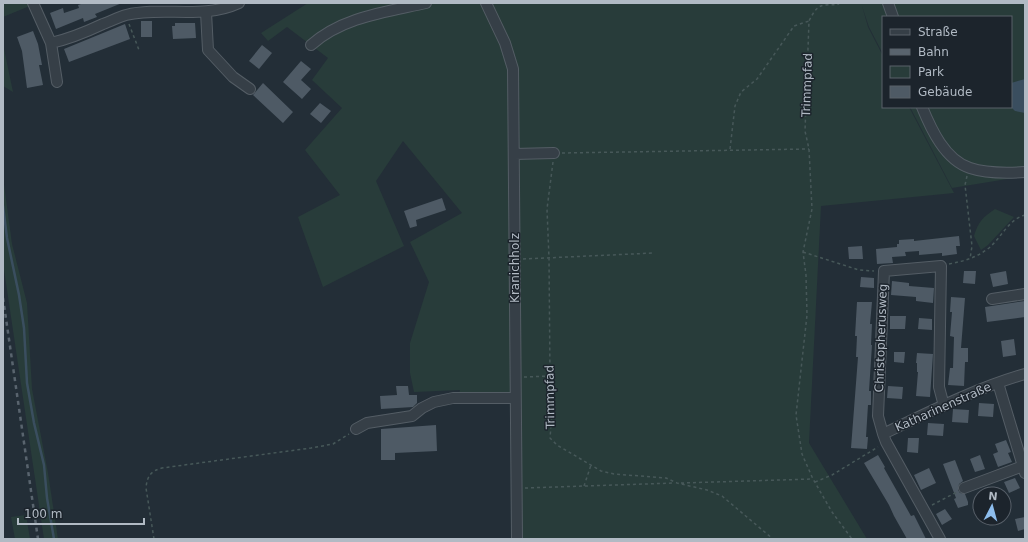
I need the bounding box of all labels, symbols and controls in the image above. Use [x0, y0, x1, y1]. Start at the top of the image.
legend [882, 16, 1012, 108]
text: Straße [918, 25, 958, 39]
text: Bahn [918, 45, 949, 59]
street label: Trimmpfad [799, 53, 815, 118]
text: Park [918, 65, 944, 79]
text: Gebäude [918, 85, 972, 99]
street label: Kranichholz [508, 233, 522, 303]
street label: Christopherusweg [872, 283, 890, 393]
street label: Trimmpfad [542, 365, 558, 430]
street label: Katharinenstraße [893, 380, 993, 434]
north arrow [972, 486, 1012, 526]
text: N [988, 490, 998, 503]
scale bar [18, 500, 144, 526]
text: 100 m [24, 507, 62, 521]

